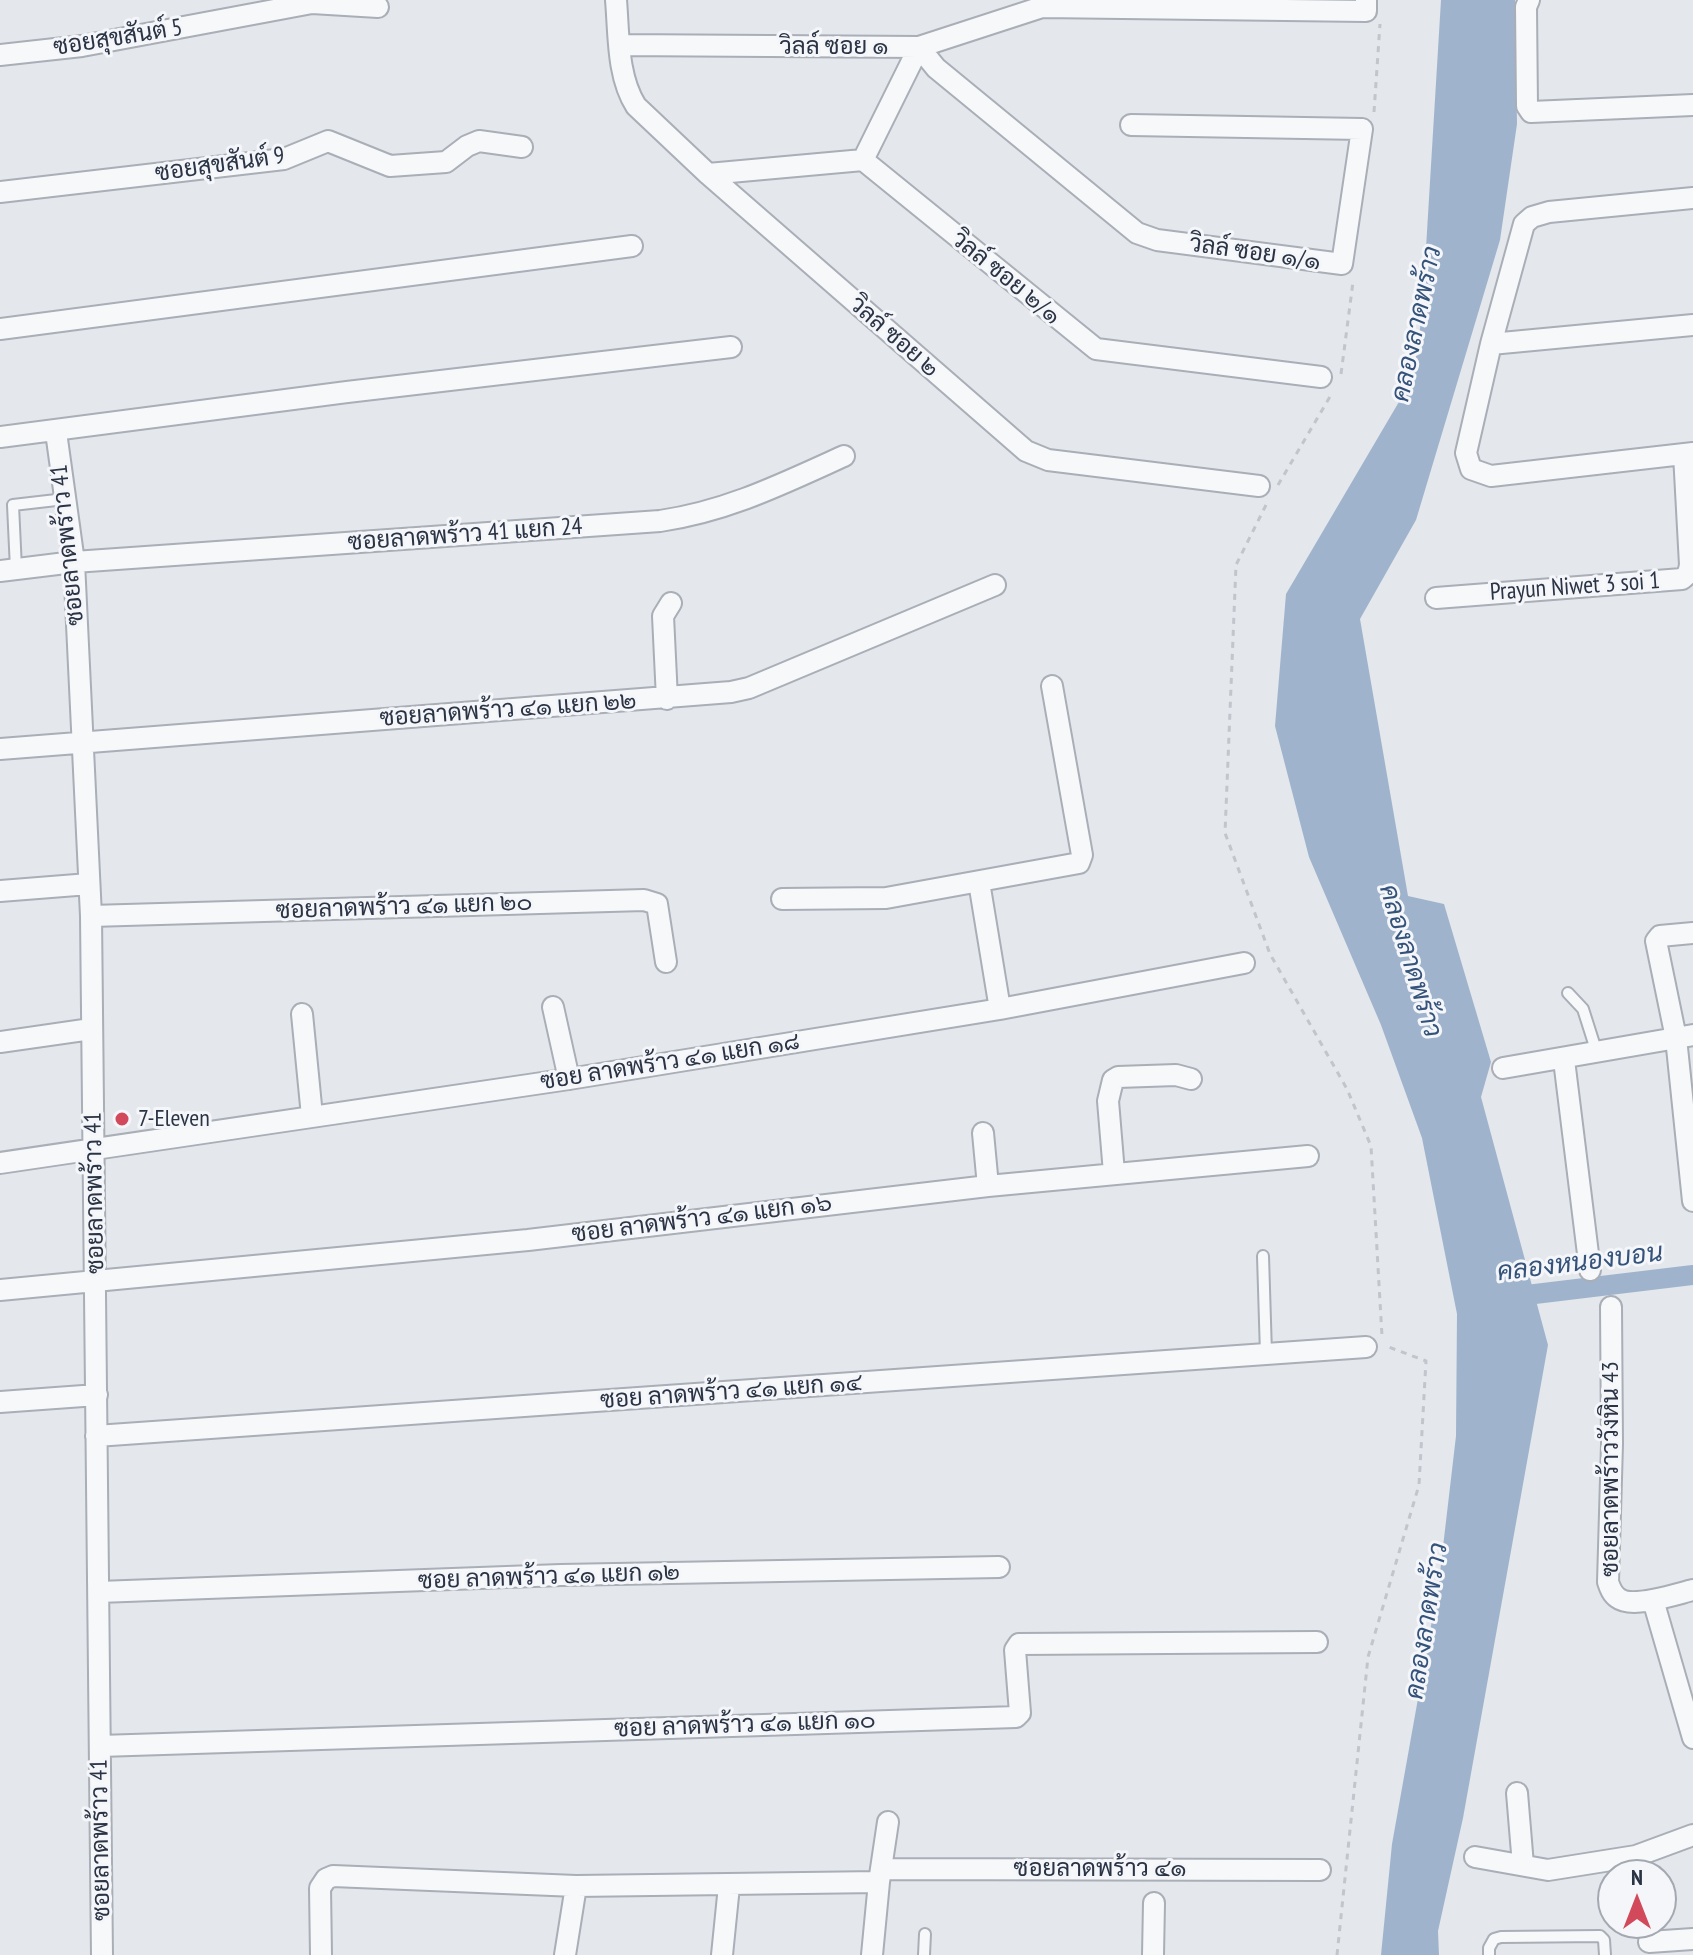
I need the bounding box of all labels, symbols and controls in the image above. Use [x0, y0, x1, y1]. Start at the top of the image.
street label: ซอยสุขสันต์ 5 [51, 14, 185, 62]
street label: วิลล์ ซอย ๑ [779, 33, 889, 61]
street label: ซอยสุขสันต์ 9 [153, 142, 287, 188]
street label: วิลล์ ซอย ๒/๑ [945, 225, 1067, 331]
street label: วิลล์ ซอย ๑/๑ [1187, 230, 1323, 276]
water label: คลองลาดพร้าว [1385, 243, 1449, 405]
street label: วิลล์ ซอย ๒ [843, 290, 945, 384]
street label: ซอยลาดพร้าว 41 [45, 463, 91, 627]
street label: ซอยลาดพร้าว 41 แยก 24 [347, 512, 583, 558]
street label: Prayun Niwet 3 soi 1 [1489, 567, 1661, 607]
street label: ซอยลาดพร้าว ๔๑ แยก ๒๒ [379, 687, 637, 733]
water label: คลองลาดพร้าว [1372, 881, 1448, 1041]
street label: ซอยลาดพร้าว ๔๑ แยก ๒๐ [275, 888, 533, 926]
street label: ซอย ลาดพร้าว ๔๑ แยก ๑๘ [538, 1027, 802, 1097]
place label: 7-Eleven [138, 1105, 210, 1133]
marker: 7-Eleven [113, 1110, 131, 1128]
street label: ซอยลาดพร้าว 41 [79, 1112, 111, 1274]
street label: ซอย ลาดพร้าว ๔๑ แยก ๑๖ [570, 1189, 834, 1249]
water label: คลองหนองบอน [1495, 1237, 1665, 1289]
street label: ซอยลาดพร้าววังหิน 43 [1597, 1361, 1625, 1577]
street label: ซอย ลาดพร้าว ๔๑ แยก ๑๔ [599, 1368, 863, 1416]
water label: คลองลาดพร้าว [1399, 1540, 1455, 1702]
street label: ซอย ลาดพร้าว ๔๑ แยก ๑๒ [418, 1558, 680, 1596]
street label: ซอย ลาดพร้าว ๔๑ แยก ๑๐ [614, 1706, 876, 1744]
street label: ซอยลาดพร้าว 41 [85, 1759, 117, 1921]
street label: ซอยลาดพร้าว ๔๑ [1014, 1855, 1186, 1883]
north arrow [1597, 1859, 1677, 1939]
text: N [1631, 1863, 1643, 1891]

